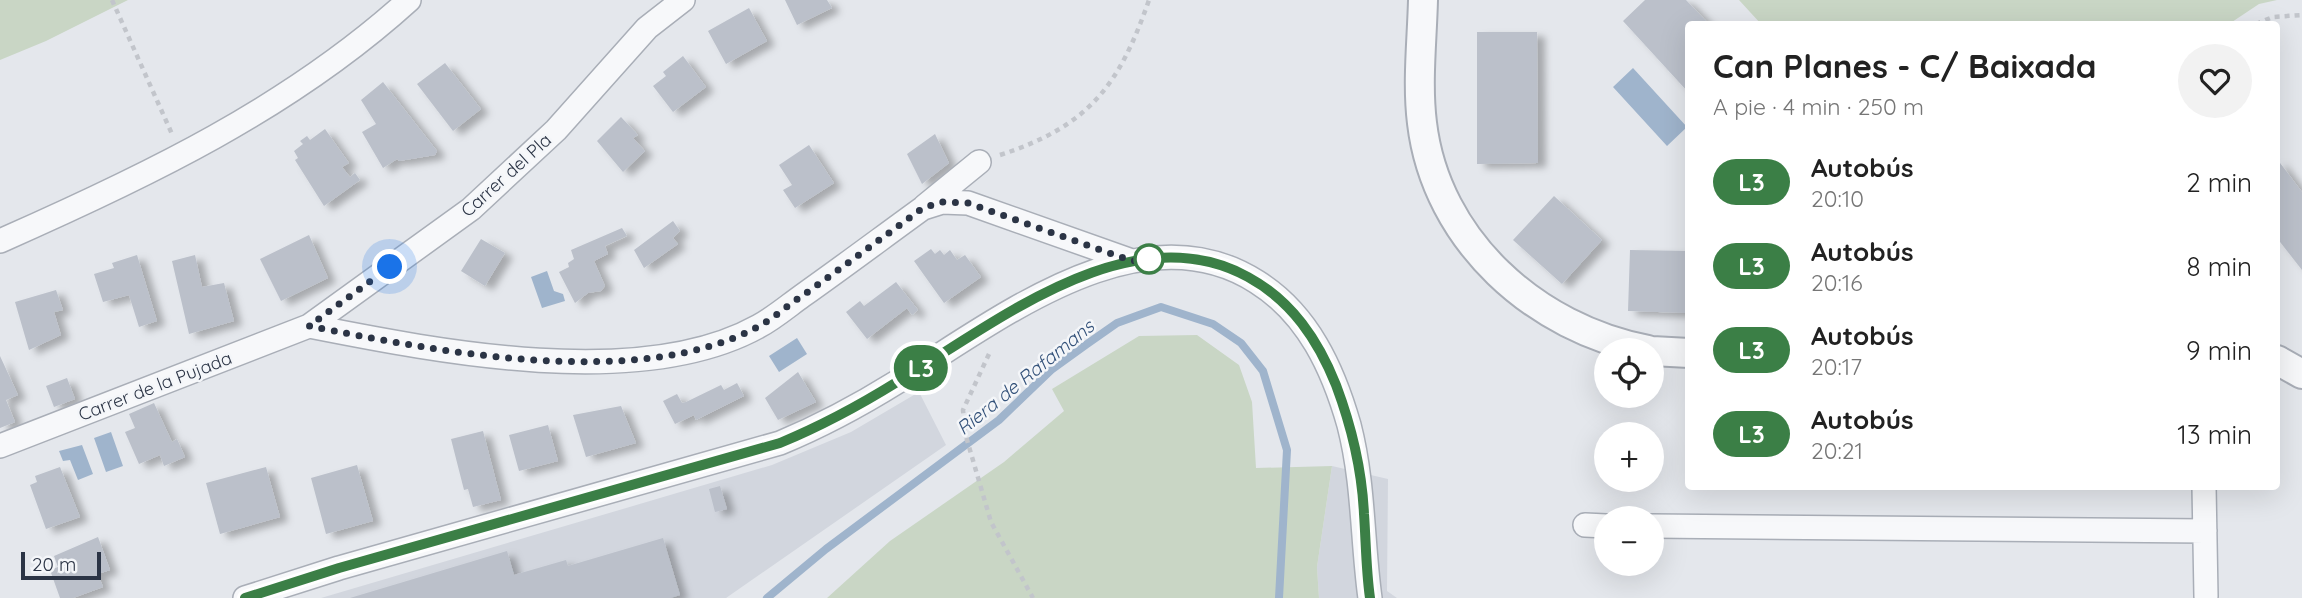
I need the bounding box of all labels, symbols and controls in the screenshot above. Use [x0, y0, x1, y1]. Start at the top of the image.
button: heart [2178, 44, 2252, 118]
text: Can Planes - C/ Baixada [1713, 45, 2097, 86]
text: A pie · 4 min · 250 m [1713, 92, 1924, 121]
street label: Carrer del Pla [456, 128, 556, 222]
text: Autobús [1811, 151, 1913, 184]
text: 2 min [2186, 166, 2252, 199]
text: L3 [1738, 167, 1765, 197]
text: 20:10 [1811, 184, 1864, 213]
text: Autobús [1811, 235, 1913, 268]
unlabelled marker [1134, 244, 1164, 274]
your location [372, 249, 407, 284]
text: 8 min [2187, 250, 2252, 283]
text: L3 [1738, 251, 1765, 281]
text: 20:16 [1811, 268, 1863, 297]
water label: Riera de Rafamans [951, 313, 1100, 440]
text: Autobús [1811, 319, 1913, 352]
text: 9 min [2186, 334, 2252, 367]
text: L3 [1738, 335, 1765, 365]
map controls [1594, 338, 1664, 576]
button: locate [1594, 338, 1664, 408]
line badge: L3 [890, 345, 953, 391]
street label: Carrer de la Pujada [75, 346, 235, 426]
text: 20:17 [1811, 352, 1862, 381]
text: L3 [908, 353, 934, 383]
text: Autobús [1811, 403, 1913, 436]
text: 13 min [2177, 418, 2252, 451]
text: L3 [1738, 419, 1765, 449]
button: + [1594, 422, 1664, 492]
text: 20:21 [1811, 436, 1863, 465]
button: − [1594, 506, 1664, 576]
scale bar [21, 549, 102, 581]
text: 20 m [32, 552, 76, 576]

